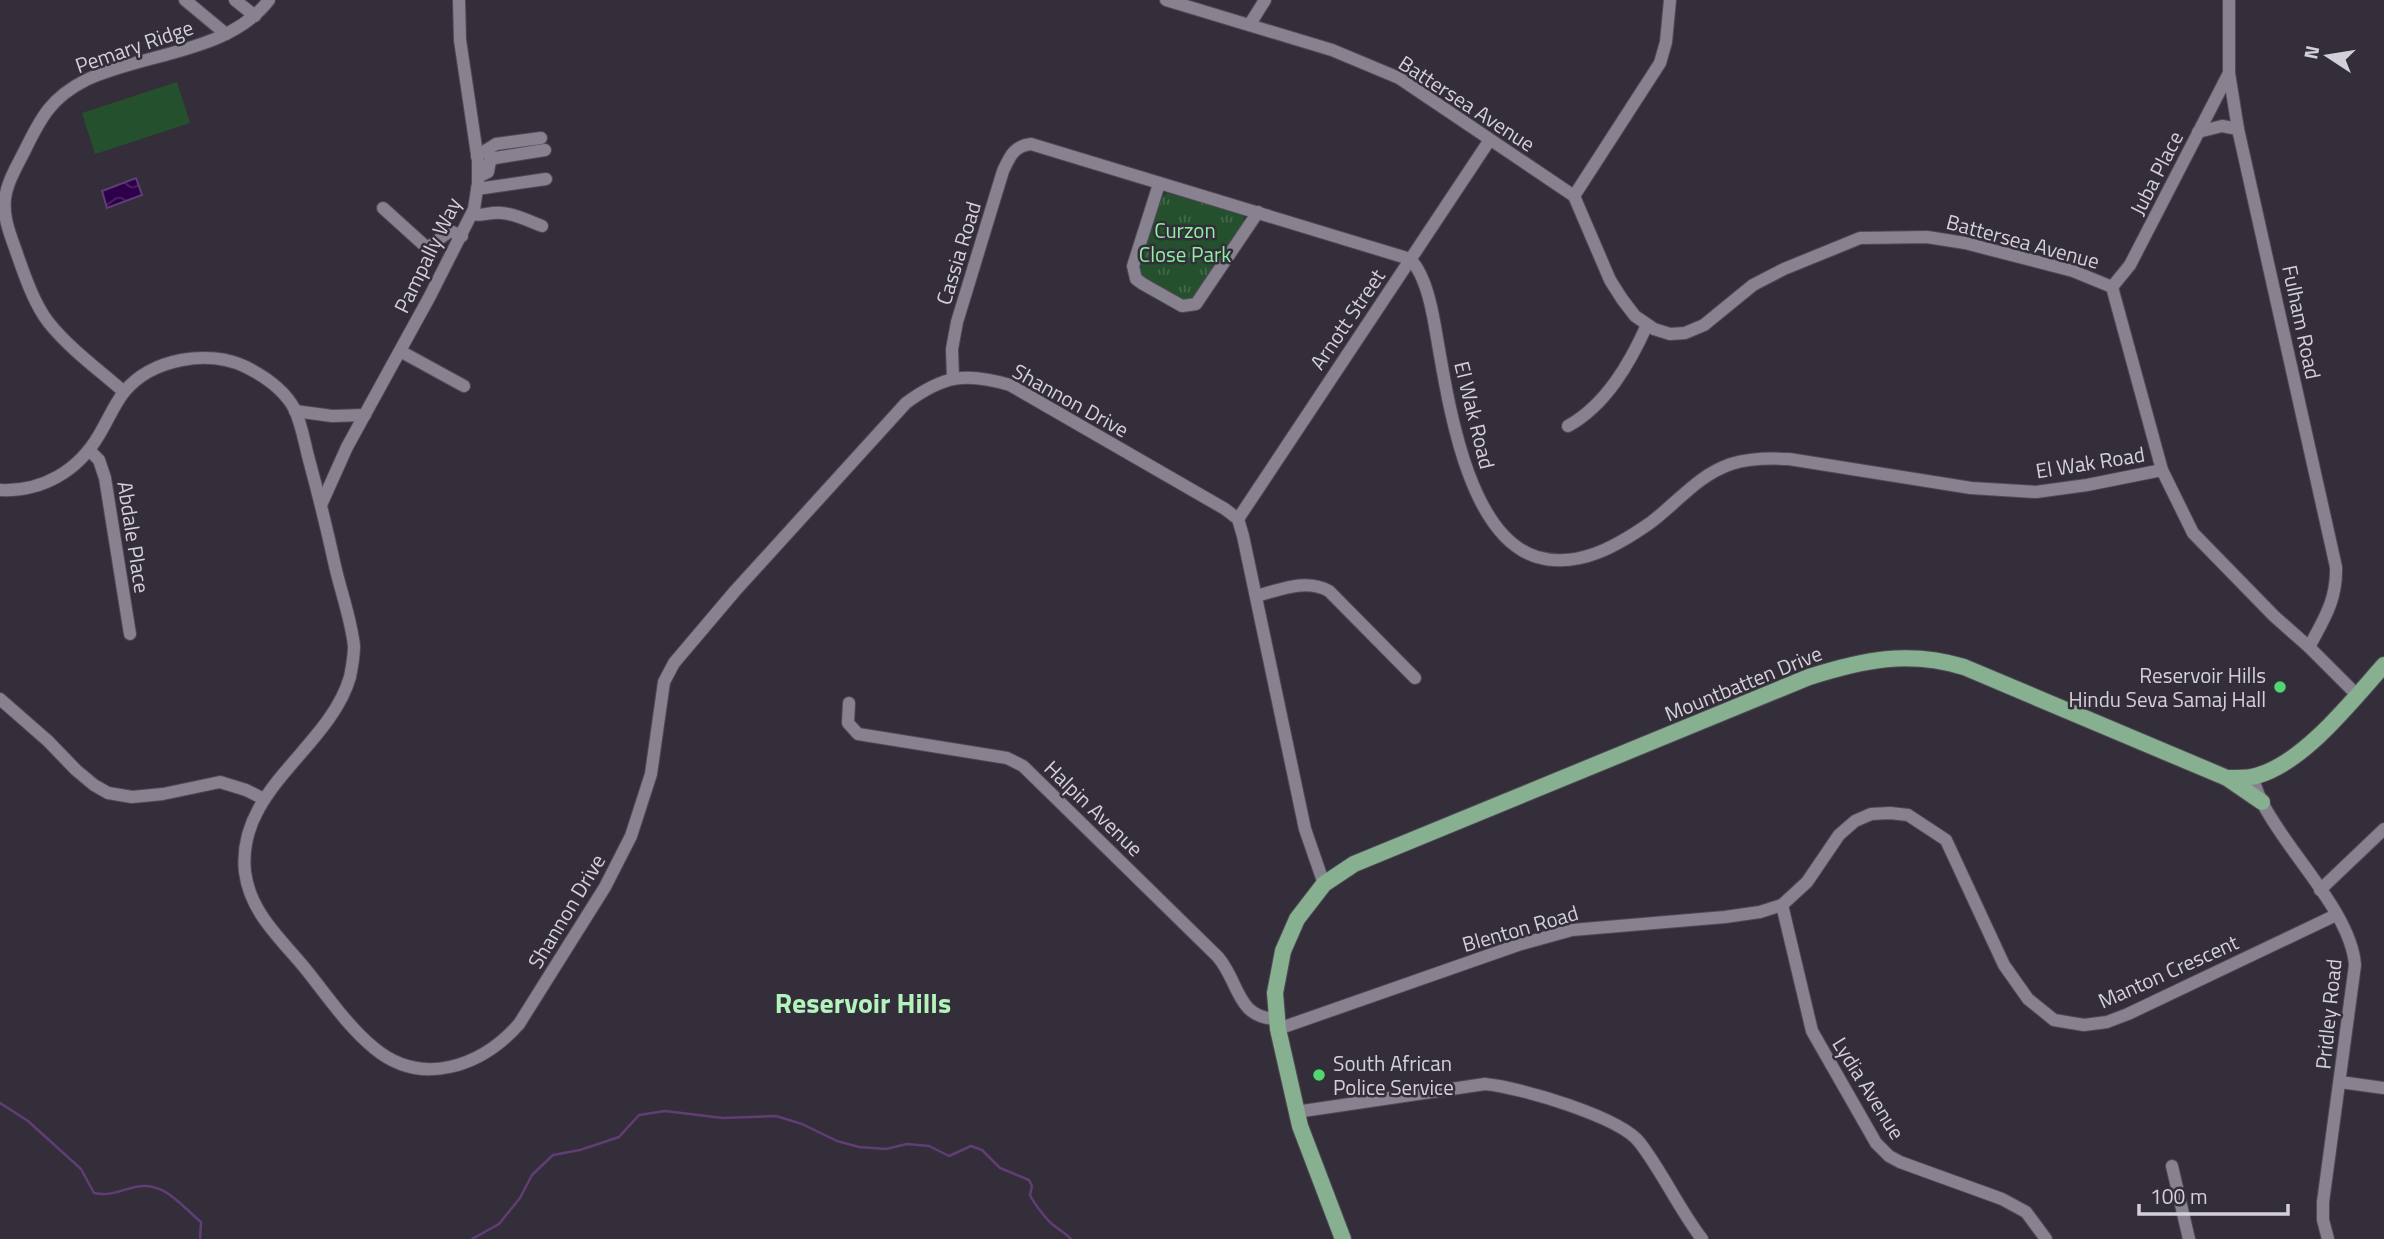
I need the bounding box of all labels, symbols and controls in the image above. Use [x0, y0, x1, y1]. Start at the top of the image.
street label: Pemary Ridge [71, 11, 197, 81]
north arrow [2293, 21, 2363, 91]
text: N [2295, 43, 2326, 62]
street label: Battersea Avenue [1392, 47, 1542, 159]
street label: Juba Place [2121, 125, 2191, 221]
street label: Pampally Way [385, 192, 469, 318]
street label: Cassia Road [927, 197, 989, 309]
street label: Battersea Avenue [1943, 205, 2103, 277]
park label: Curzon Close Park [1139, 214, 1231, 270]
street label: Arnott Street [1301, 262, 1393, 376]
street label: Fulham Road [2274, 262, 2330, 382]
street label: Shannon Drive [1007, 355, 1135, 445]
street label: El Wak Road [1446, 358, 1504, 472]
street label: El Wak Road [2033, 438, 2147, 486]
street label: Abdale Place [109, 479, 159, 595]
street label: Mountbatten Drive [1660, 637, 1826, 729]
place label: Reservoir Hills Hindu Seva Samaj Hall [2069, 659, 2266, 715]
marker: Reservoir Hills Hindu Seva Samaj Hall [2272, 679, 2288, 695]
street label: Halpin Avenue [1037, 752, 1151, 864]
street label: Shannon Drive [519, 848, 613, 974]
street label: Blenton Road [1458, 896, 1582, 960]
street label: Manton Crescent [2093, 925, 2244, 1016]
street label: Pridley Road [2306, 957, 2350, 1071]
district label: Reservoir Hills [775, 981, 951, 1024]
street label: Lydia Avenue [1825, 1031, 1913, 1145]
place label: South African Police Service [1333, 1047, 1454, 1103]
marker: South African Police Service [1311, 1067, 1327, 1083]
scale bar [2139, 1172, 2288, 1216]
text: 100 m [2150, 1180, 2207, 1212]

